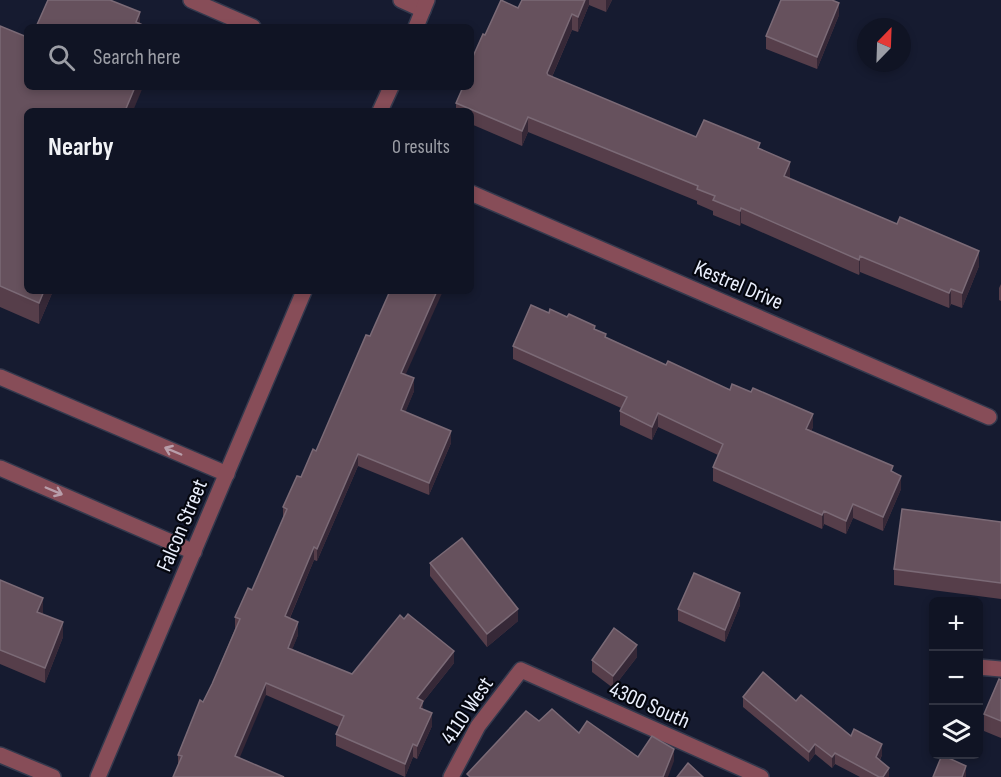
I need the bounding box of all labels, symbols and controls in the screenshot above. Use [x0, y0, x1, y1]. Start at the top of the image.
north arrow [857, 18, 911, 72]
search box [24, 24, 474, 90]
icon: search [45, 41, 78, 74]
text: Search here [93, 44, 180, 71]
text: Nearby [48, 132, 114, 163]
text: 0 results [392, 135, 450, 159]
street label: Kestrel Drive [690, 255, 787, 316]
one-way arrow [164, 445, 183, 456]
street label: Falcon Street [151, 475, 214, 576]
one-way arrow [44, 486, 62, 498]
map controls [929, 597, 983, 759]
button: + [929, 597, 983, 651]
button: − [929, 651, 983, 705]
street label: 4110 West [435, 672, 500, 750]
street label: 4300 South [605, 676, 694, 735]
button: layers [929, 705, 983, 759]

